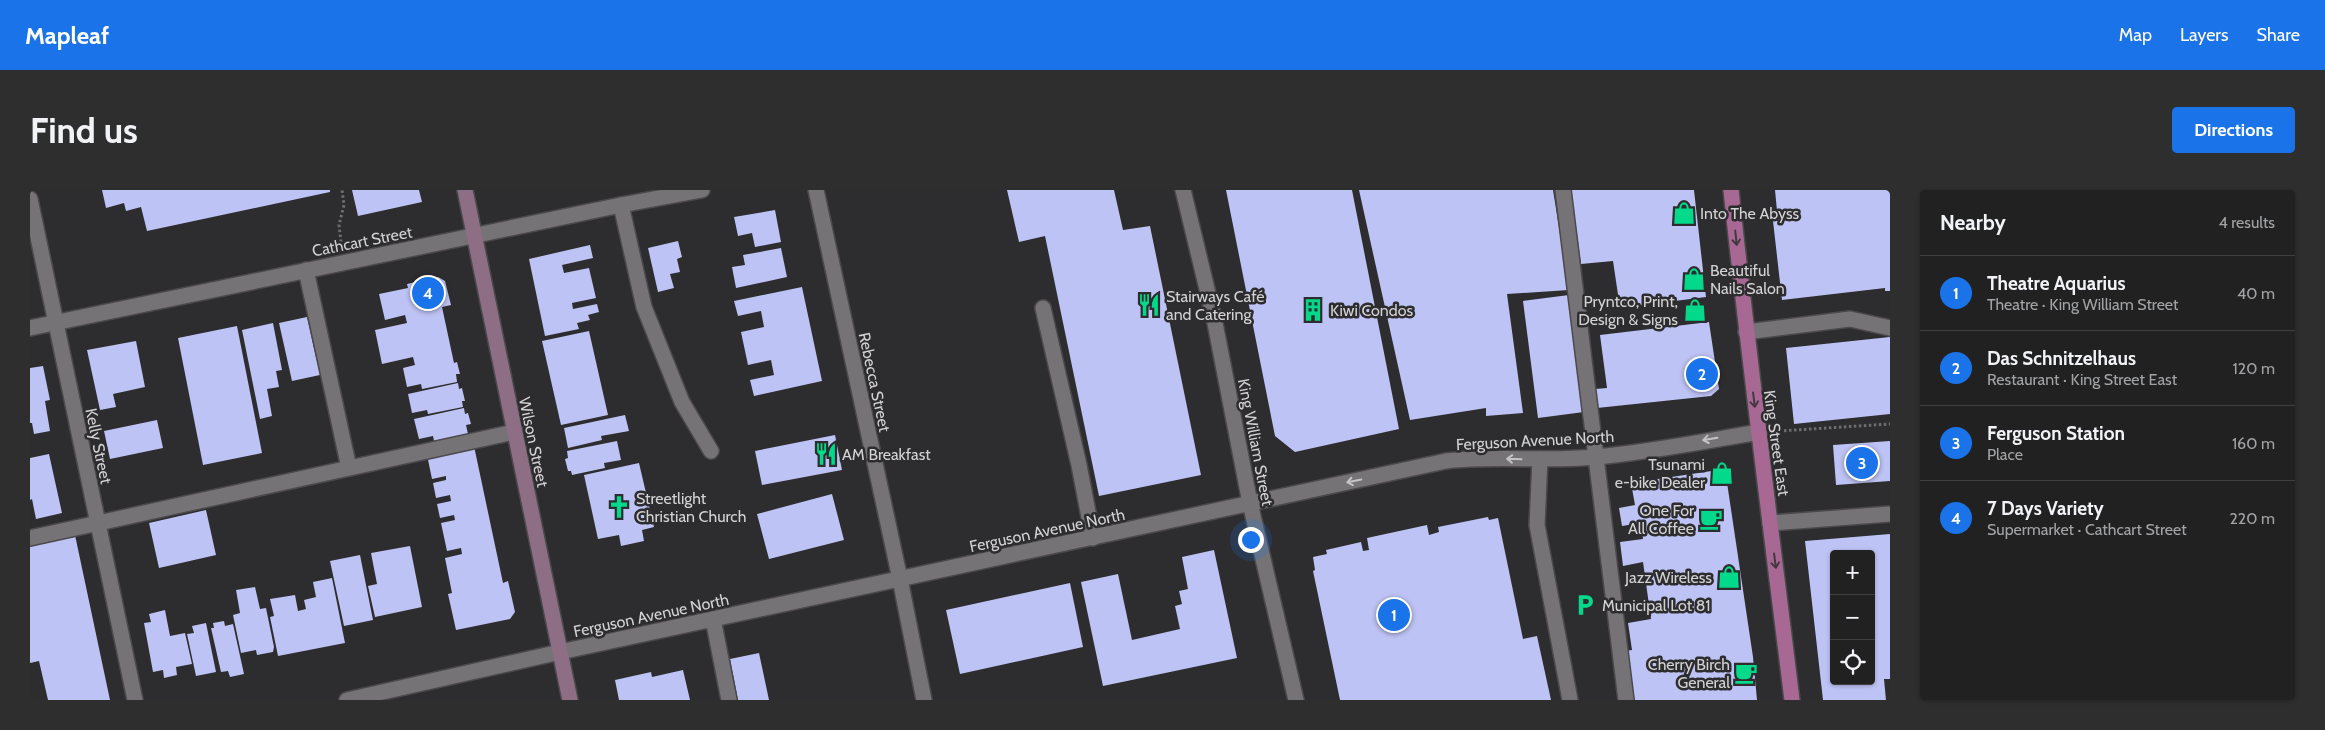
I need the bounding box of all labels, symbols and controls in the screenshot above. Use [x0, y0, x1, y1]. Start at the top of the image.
text: Mapleaf [25, 21, 109, 50]
text: Map [2119, 24, 2152, 46]
text: Layers [2180, 24, 2229, 46]
text: Share [2257, 24, 2300, 46]
button: Directions [2172, 107, 2295, 153]
text: Find us [30, 109, 138, 152]
shop icon: Into The Abyss [1671, 200, 1697, 226]
place label: Into The Abyss [1700, 204, 1800, 223]
text: Nearby [1940, 210, 2006, 235]
text: 4 results [2218, 213, 2275, 232]
street label: Cathcart Street [310, 222, 414, 261]
one-way arrow [1732, 230, 1741, 246]
place label: Beautiful Nails Salon [1710, 261, 1785, 298]
shop icon: Beautiful Nails Salon [1681, 266, 1707, 292]
text: Theatre Aquarius [1987, 272, 2126, 295]
pin: 4 [412, 274, 444, 312]
text: 1 [1953, 284, 1959, 303]
text: 40 m [2237, 284, 2275, 303]
place label: Stairways Café and Catering [1166, 287, 1265, 324]
restaurant icon: Stairways Café and Catering [1136, 292, 1162, 318]
place label: Pryntco, Print, Design & Signs [1578, 292, 1678, 329]
text: Theatre · King William Street [1987, 295, 2178, 314]
building icon: Kiwi Condos [1300, 297, 1326, 323]
shop icon: Pryntco, Print, Design & Signs [1682, 297, 1708, 323]
place label: Kiwi Condos [1330, 301, 1413, 320]
street label: Rebecca Street [855, 331, 894, 434]
text: Das Schnitzelhaus [1987, 347, 2136, 370]
pin: 2 [1686, 355, 1718, 393]
text: 2 [1952, 359, 1960, 378]
text: 120 m [2233, 359, 2275, 378]
text: Restaurant · King Street East [1987, 370, 2177, 389]
street label: King William Street [1234, 377, 1277, 508]
street label: King Street East [1760, 389, 1793, 498]
one-way arrow [1749, 392, 1759, 408]
street label: Wilson Street [515, 395, 552, 489]
street label: Kelly Street [81, 406, 116, 486]
text: Ferguson Station [1987, 422, 2125, 445]
street label: Ferguson Avenue North [1455, 427, 1615, 454]
text: 3 [1952, 434, 1960, 453]
text: 160 m [2232, 434, 2275, 453]
one-way arrow [1703, 435, 1719, 445]
restaurant icon: AM Breakfast [813, 441, 839, 467]
pin: 3 [1846, 444, 1878, 482]
place label: AM Breakfast [842, 445, 931, 464]
text: Place [1987, 445, 2023, 464]
one-way arrow [1507, 454, 1523, 463]
place label: Tsunami e-bike Dealer [1615, 455, 1706, 492]
shop icon: Tsunami e-bike Dealer [1709, 460, 1735, 486]
one-way arrow [1347, 477, 1363, 486]
place label: Streetlight Christian Church [636, 489, 746, 526]
church icon: Streetlight Christian Church [606, 494, 632, 520]
text: 7 Days Variety [1987, 497, 2104, 520]
place label: One For All Coffee [1628, 501, 1695, 538]
street label: Ferguson Avenue North [968, 505, 1127, 556]
cafe icon: One For All Coffee [1698, 506, 1724, 532]
text: 4 [1951, 509, 1961, 528]
text: 220 m [2229, 509, 2275, 528]
text: Supermarket · Cathcart Street [1987, 520, 2187, 539]
your location [1238, 527, 1264, 553]
map controls [1830, 550, 1875, 685]
button: + [1830, 550, 1875, 595]
one-way arrow [1770, 553, 1780, 569]
shop icon: Jazz Wireless [1716, 564, 1742, 590]
place label: Jazz Wireless [1624, 568, 1712, 587]
street label: Ferguson Avenue North [572, 590, 731, 641]
parking icon: Municipal Lot 81 [1572, 592, 1598, 618]
button: − [1830, 595, 1875, 640]
pin: 1 [1378, 596, 1410, 634]
place label: Municipal Lot 81 [1602, 596, 1711, 615]
button: locate [1830, 640, 1875, 685]
place label: Cherry Birch General [1648, 655, 1730, 692]
cafe icon: Cherry Birch General [1733, 660, 1759, 686]

